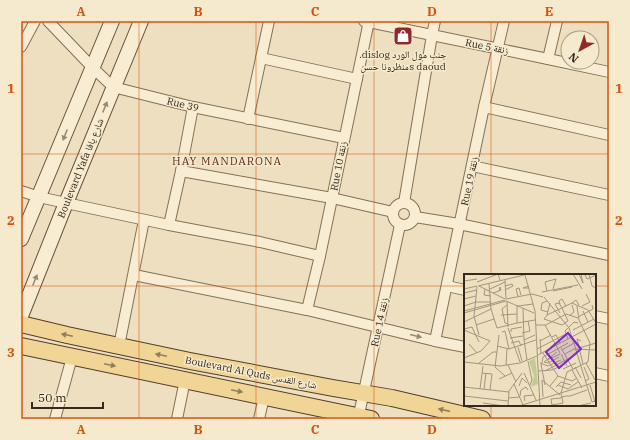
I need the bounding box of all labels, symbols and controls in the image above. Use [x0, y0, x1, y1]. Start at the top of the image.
text: A [76, 3, 86, 20]
text: B [193, 3, 203, 20]
text: C [311, 3, 320, 20]
text: D [427, 3, 437, 20]
text: E [545, 3, 553, 20]
shop icon: .dislog جنب مول الورد منظرونا حسنs daoud [392, 25, 414, 47]
north arrow [560, 30, 600, 70]
street label: Rue 5 زنقة [464, 36, 510, 57]
place label: .dislog جنب مول الورد منظرونا حسنs daoud [359, 48, 447, 73]
text: N [566, 49, 581, 66]
text: 1 [7, 80, 15, 97]
text: 1 [615, 80, 623, 97]
street label: Rue 39 [166, 94, 200, 115]
one-way arrow [102, 102, 108, 113]
street label: Boulevard Yafa شارع يافا [54, 116, 107, 220]
one-way arrow [62, 129, 68, 140]
street label: Rue 10 زنقة [327, 140, 350, 192]
district label: HAY MANDARONA [172, 154, 282, 168]
street label: Rue 19 زنقة [458, 155, 481, 207]
text: 2 [7, 212, 15, 229]
text: 2 [615, 212, 623, 229]
one-way arrow [33, 273, 39, 285]
inset map [464, 274, 596, 406]
street label: Rue 14 زنقة [368, 296, 391, 348]
one-way arrow [61, 332, 73, 338]
one-way arrow [410, 333, 422, 339]
text: 3 [7, 344, 15, 361]
text: 3 [615, 344, 623, 361]
one-way arrow [154, 351, 167, 357]
street label: Boulevard Al Quds شارع القدس [184, 353, 318, 392]
one-way arrow [104, 362, 116, 368]
scale bar [32, 384, 103, 410]
one-way arrow [231, 388, 243, 394]
text: 50 m [38, 390, 67, 405]
one-way arrow [437, 407, 450, 413]
text: A [76, 421, 86, 438]
text: B [193, 421, 203, 438]
text: C [311, 421, 320, 438]
text: D [427, 421, 437, 438]
text: E [545, 421, 553, 438]

